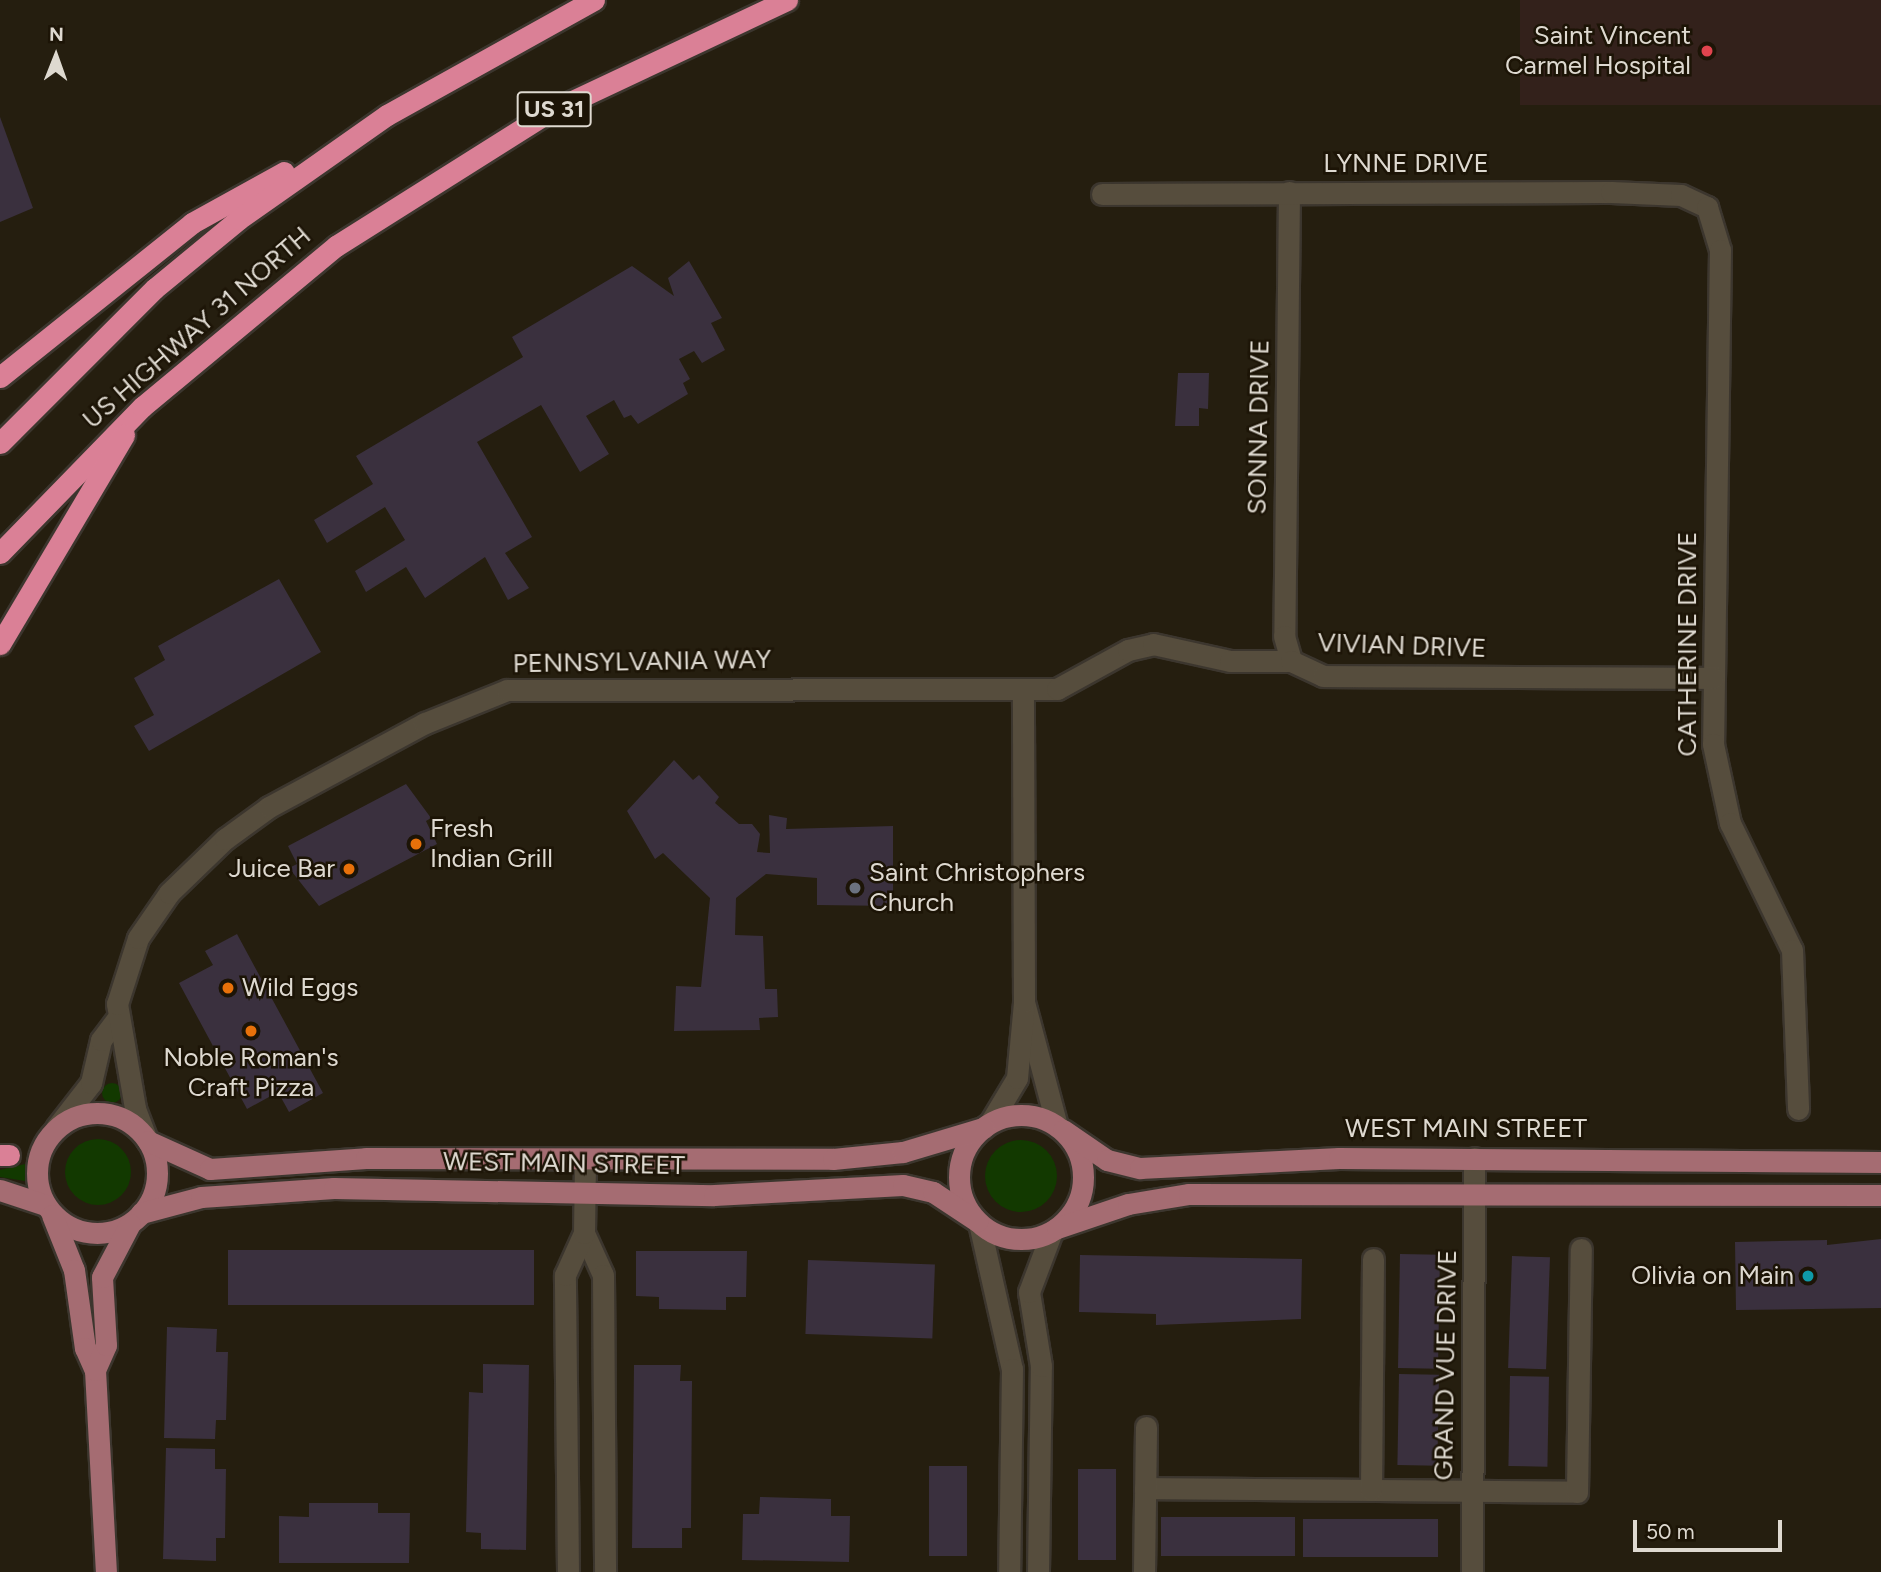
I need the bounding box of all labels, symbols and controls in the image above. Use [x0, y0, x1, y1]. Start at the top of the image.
place label: Saint Vincent Carmel Hospital [1505, 20, 1691, 82]
north arrow [21, 21, 91, 91]
text: N [49, 23, 64, 46]
marker: Saint Vincent Carmel Hospital [1697, 41, 1717, 61]
road number: US 31 [516, 88, 592, 130]
street label: LYNNE DRIVE [1323, 148, 1489, 180]
street label: US HIGHWAY 31 NORTH [77, 220, 317, 436]
street label: SONNA DRIVE [1242, 339, 1276, 515]
street label: CATHERINE DRIVE [1672, 531, 1704, 757]
street label: VIVIAN DRIVE [1317, 627, 1487, 665]
street label: PENNSYLVANIA WAY [512, 644, 772, 680]
place label: Fresh Indian Grill [430, 813, 553, 874]
marker: Fresh Indian Grill [408, 836, 424, 852]
place label: Juice Bar [228, 853, 335, 885]
place label: Saint Christophers Church [869, 857, 1085, 918]
marker: Juice Bar [341, 861, 357, 877]
marker: Saint Christophers Church [847, 880, 863, 896]
place label: Wild Eggs [242, 972, 358, 1004]
marker: Wild Eggs [220, 980, 236, 996]
marker: Noble Roman's Craft Pizza [243, 1023, 259, 1039]
place label: Noble Roman's Craft Pizza [163, 1042, 339, 1104]
street label: WEST MAIN STREET [1345, 1113, 1587, 1145]
street label: WEST MAIN STREET [443, 1146, 685, 1182]
street label: GRAND VUE DRIVE [1428, 1249, 1464, 1481]
place label: Olivia on Main [1631, 1260, 1794, 1292]
marker: Olivia on Main [1800, 1268, 1816, 1284]
scale bar [1636, 1506, 1785, 1550]
text: 50 m [1646, 1519, 1695, 1544]

